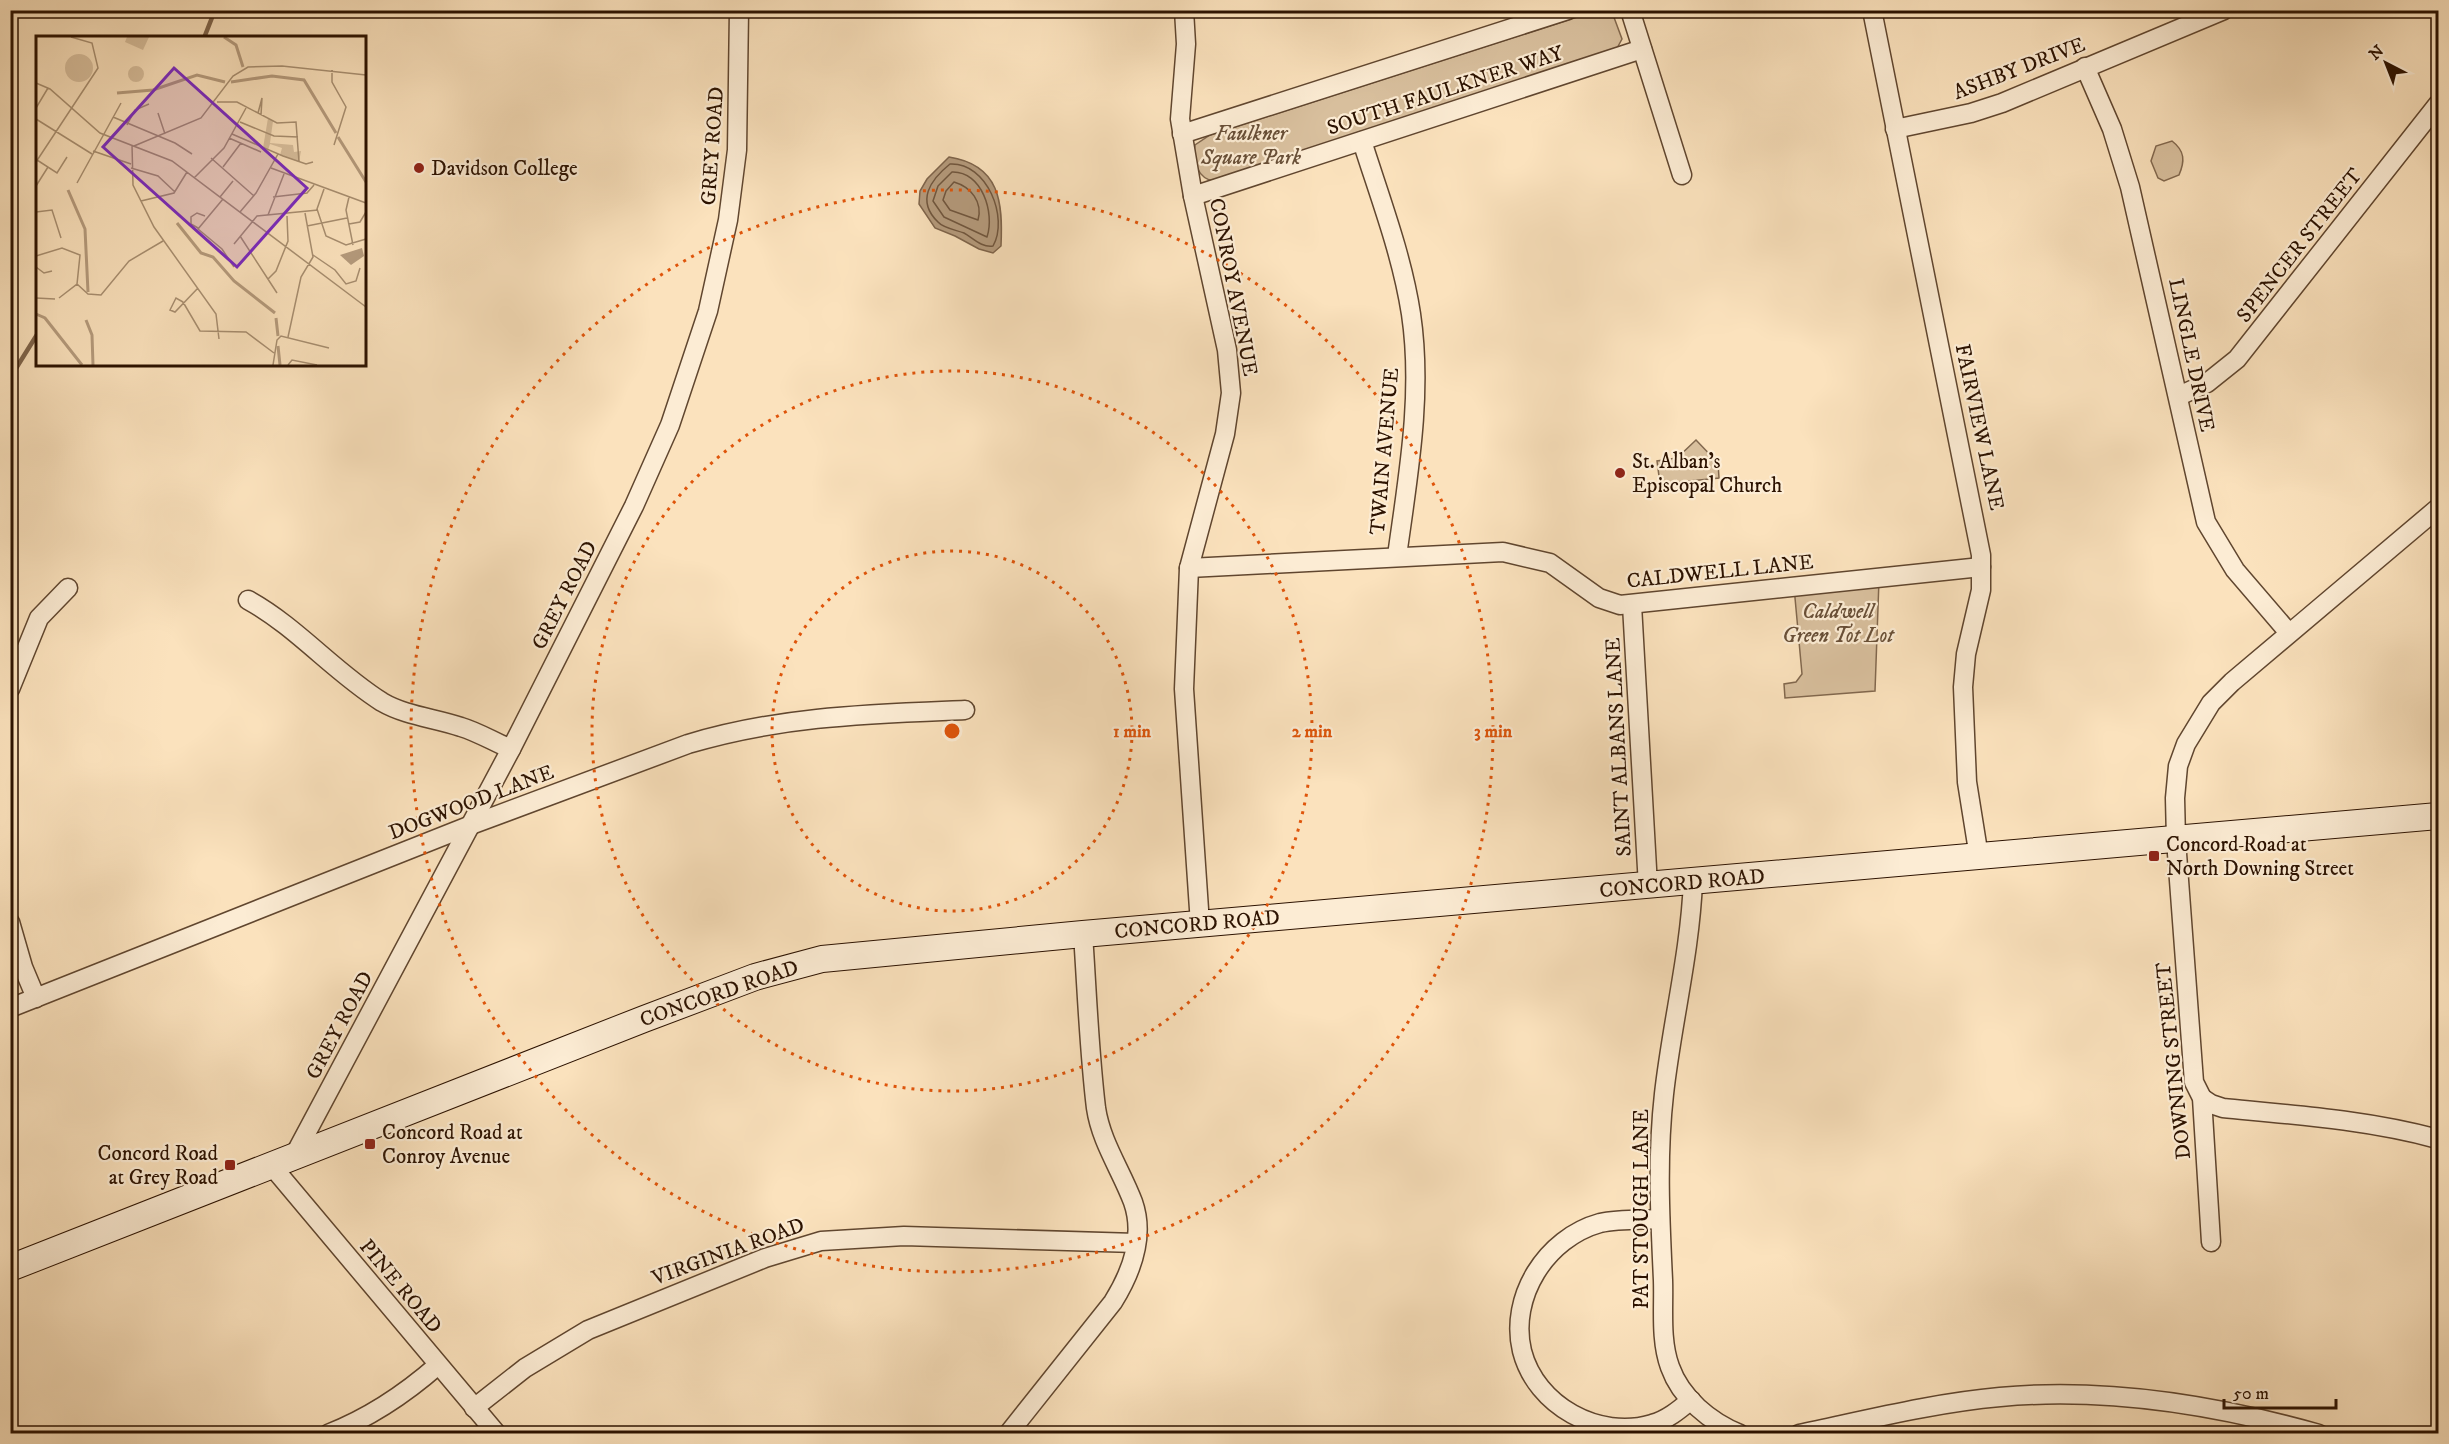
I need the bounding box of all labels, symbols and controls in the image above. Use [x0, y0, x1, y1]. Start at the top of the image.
street label: ASHBY DRIVE [1950, 32, 2089, 106]
north arrow [2356, 33, 2416, 93]
inset map [36, 36, 366, 366]
street label: SOUTH FAULKNER WAY [1324, 40, 1567, 141]
text: N [2365, 41, 2388, 64]
street label: GREY ROAD [696, 86, 730, 206]
park label: Faulkner Square Park [1200, 121, 1301, 172]
place label: Davidson College [431, 156, 578, 182]
marker: Davidson College [412, 161, 426, 175]
street label: SPENCER STREET [2231, 163, 2368, 328]
street label: CONROY AVENUE [1203, 196, 1263, 379]
street label: LINGLE DRIVE [2162, 276, 2220, 434]
street label: FAIRVIEW LANE [1949, 342, 2009, 513]
street label: TWAIN AVENUE [1365, 366, 1405, 536]
place label: St. Alban's Episcopal Church [1632, 449, 1782, 499]
marker: St. Alban's Episcopal Church [1613, 466, 1627, 480]
street label: GREY ROAD [526, 537, 603, 654]
street label: CALDWELL LANE [1625, 549, 1815, 595]
park label: Caldwell Green Tot Lot [1782, 599, 1895, 649]
street label: SAINT ALBANS LANE [1600, 637, 1638, 857]
centre of rings [942, 721, 962, 741]
text: 1 min [1113, 721, 1152, 743]
text: 2 min [1292, 721, 1333, 743]
text: 3 min [1474, 721, 1513, 743]
street label: DOGWOOD LANE [385, 759, 558, 846]
place label: Concord Road at North Downing Street [2166, 832, 2354, 882]
marker: Concord Road at North Downing Street [2147, 849, 2161, 863]
street label: CONCORD ROAD [1598, 864, 1766, 904]
street label: CONCORD ROAD [1113, 905, 1281, 945]
street label: CONCORD ROAD [637, 955, 802, 1033]
street label: DOWNING STREET [2151, 961, 2197, 1161]
street label: GREY ROAD [301, 967, 379, 1084]
street label: PAT STOUGH LANE [1629, 1109, 1655, 1309]
place label: Concord Road at Conroy Avenue [382, 1120, 523, 1170]
marker: Concord Road at Conroy Avenue [363, 1137, 377, 1151]
place label: Concord Road at Grey Road [98, 1141, 219, 1191]
marker: Concord Road at Grey Road [223, 1158, 237, 1172]
street label: VIRGINIA ROAD [648, 1212, 808, 1292]
street label: PINE ROAD [353, 1234, 447, 1339]
scale bar [2224, 1372, 2336, 1410]
text: 50 m [2233, 1383, 2269, 1405]

